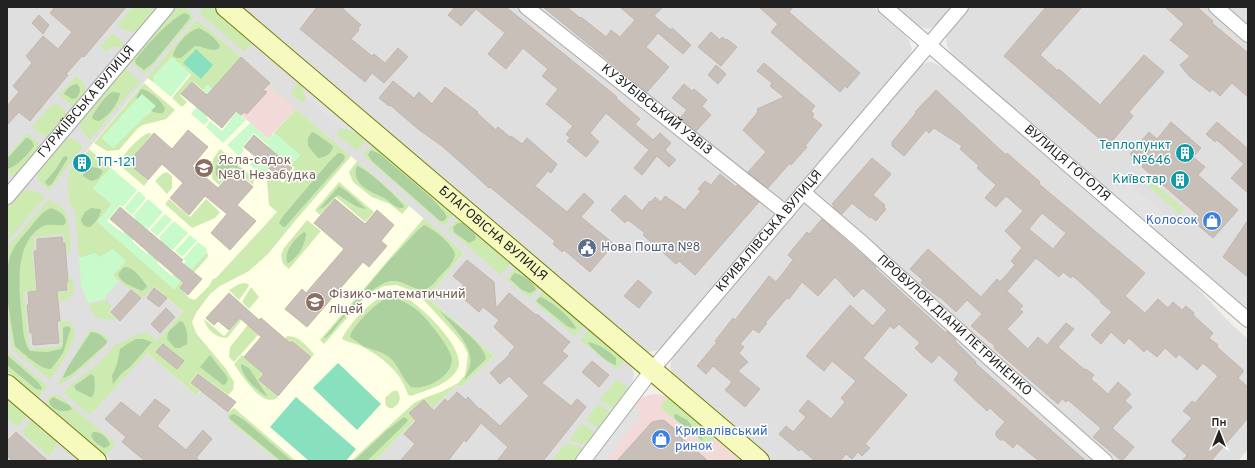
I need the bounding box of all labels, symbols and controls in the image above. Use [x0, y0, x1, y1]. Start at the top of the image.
street label: ГУРЖІЇВСЬКА ВУЛИЦЯ [35, 43, 139, 162]
street label: КУЗУБІВСЬКИЙ УЗВІЗ [597, 61, 715, 159]
street label: ВУЛИЦЯ ГОГОЛЯ [1020, 122, 1113, 205]
place label: Теплопункт №646 [1099, 138, 1171, 169]
building icon: Теплопункт №646 [1174, 142, 1196, 164]
building icon: ТП-121 [71, 152, 93, 174]
place label: Ясла-садок №81 Незабудка [218, 153, 316, 184]
place label: ТП-121 [96, 155, 136, 171]
school or university icon: Ясла-садок №81 Незабудка [193, 157, 215, 179]
street label: КРИВАЛІВСЬКА ВУЛИЦЯ [713, 167, 826, 296]
building icon: Київстар [1169, 169, 1191, 191]
place label: Київстар [1112, 172, 1166, 188]
street label: БЛАГОВІСНА ВУЛИЦЯ [435, 183, 550, 285]
shop icon: Колосок [1201, 210, 1223, 232]
place label: Колосок [1146, 213, 1198, 229]
public building icon: Нова Пошта №8 [576, 237, 598, 259]
place label: Нова Пошта №8 [601, 240, 701, 256]
street label: ПРОВУЛОК ДІАНИ ПЕТРИНЕНКО [873, 252, 1035, 400]
place label: Фізико-математичний ліцей [329, 287, 466, 318]
school or university icon: Фізико-математичний ліцей [304, 291, 326, 313]
north arrow [1199, 412, 1239, 452]
text: Пн [1212, 416, 1226, 430]
place label: Кривалівський ринок [675, 424, 768, 455]
shop icon: Кривалівський ринок [650, 428, 672, 450]

